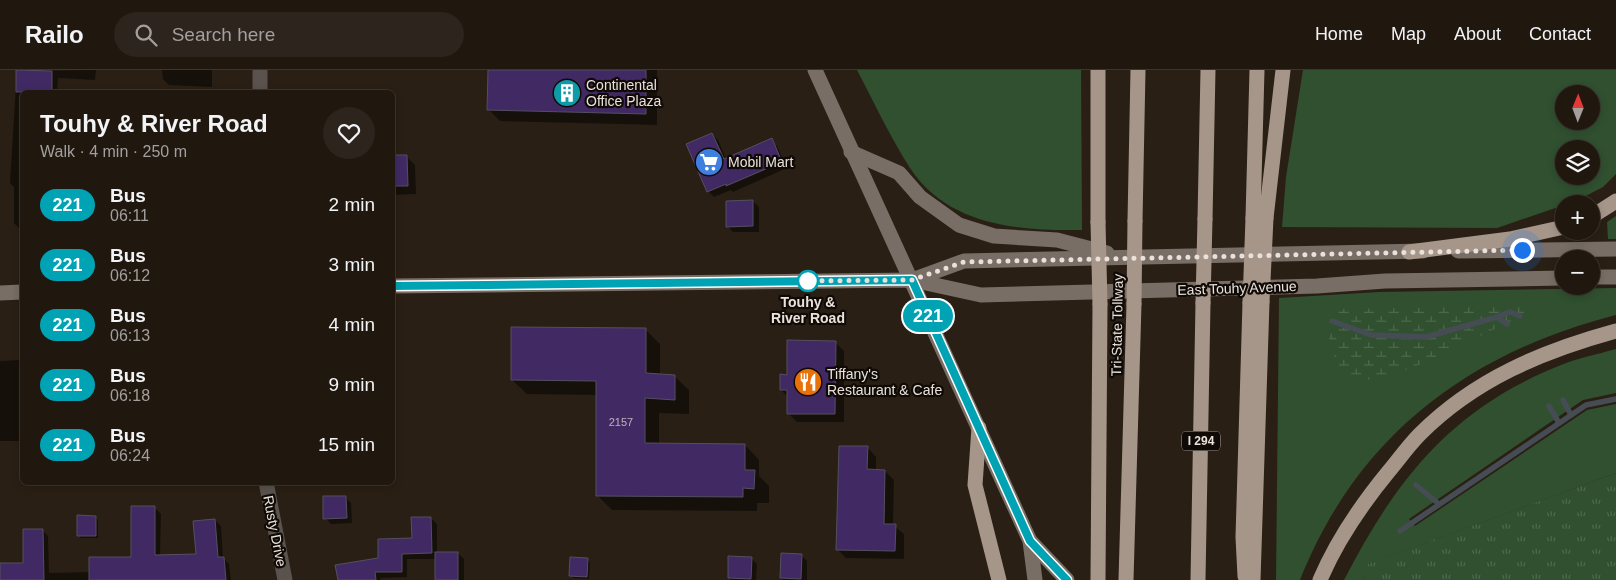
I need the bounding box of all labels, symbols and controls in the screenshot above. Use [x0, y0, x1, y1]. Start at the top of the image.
search box [114, 12, 464, 57]
text: Railo [25, 21, 84, 48]
icon: search [132, 21, 160, 49]
text: Search here [172, 24, 275, 45]
text: Home [1315, 24, 1363, 44]
text: Map [1391, 24, 1426, 44]
text: About [1454, 24, 1501, 44]
text: Contact [1529, 24, 1591, 44]
place label: Continental Office Plaza [586, 77, 661, 109]
building icon: Continental Office Plaza [552, 78, 582, 108]
north arrow [1555, 85, 1600, 130]
map controls [1555, 85, 1600, 295]
button: heart [323, 107, 375, 159]
text: Touhy & River Road [40, 110, 268, 137]
button: layers [1555, 140, 1600, 185]
text: Walk · 4 min · 250 m [40, 143, 187, 160]
supermarket icon: Mobil Mart [694, 147, 724, 177]
place label: Mobil Mart [728, 154, 793, 170]
text: Bus [110, 185, 146, 206]
text: 2 min [329, 194, 375, 215]
text: 221 [52, 195, 83, 215]
button: + [1555, 195, 1600, 240]
text: 06:11 [110, 207, 149, 224]
your location [1510, 238, 1535, 263]
text: Bus [110, 245, 146, 266]
button: − [1555, 250, 1600, 295]
text: 3 min [329, 254, 375, 275]
text: 221 [52, 255, 83, 275]
text: 06:12 [110, 267, 150, 284]
marker: Touhy & River Road [797, 270, 819, 292]
street label: Tri-State Tollway [1108, 274, 1126, 376]
street label: East Touhy Avenue [1177, 278, 1297, 298]
place label: Touhy & River Road [771, 294, 845, 326]
line badge: 221 [899, 300, 957, 332]
text: Bus [110, 305, 146, 326]
text: 221 [913, 306, 943, 326]
text: 4 min [329, 314, 375, 335]
text: 221 [52, 315, 83, 335]
text: 06:13 [110, 327, 150, 344]
text: Bus [110, 365, 146, 386]
place label: Tiffany's Restaurant & Cafe [827, 366, 942, 398]
restaurant icon: Tiffany's Restaurant & Cafe [793, 367, 823, 397]
text: 9 min [329, 374, 375, 395]
text: 221 [52, 375, 83, 395]
text: 06:18 [110, 387, 150, 404]
house number: 2157 [609, 416, 633, 428]
text: Bus [110, 425, 146, 446]
road number: I 294 [1182, 432, 1220, 451]
text: 15 min [318, 434, 375, 455]
text: 221 [52, 435, 83, 455]
text: 06:24 [110, 447, 150, 464]
street label: Rusty Drive [260, 494, 290, 568]

